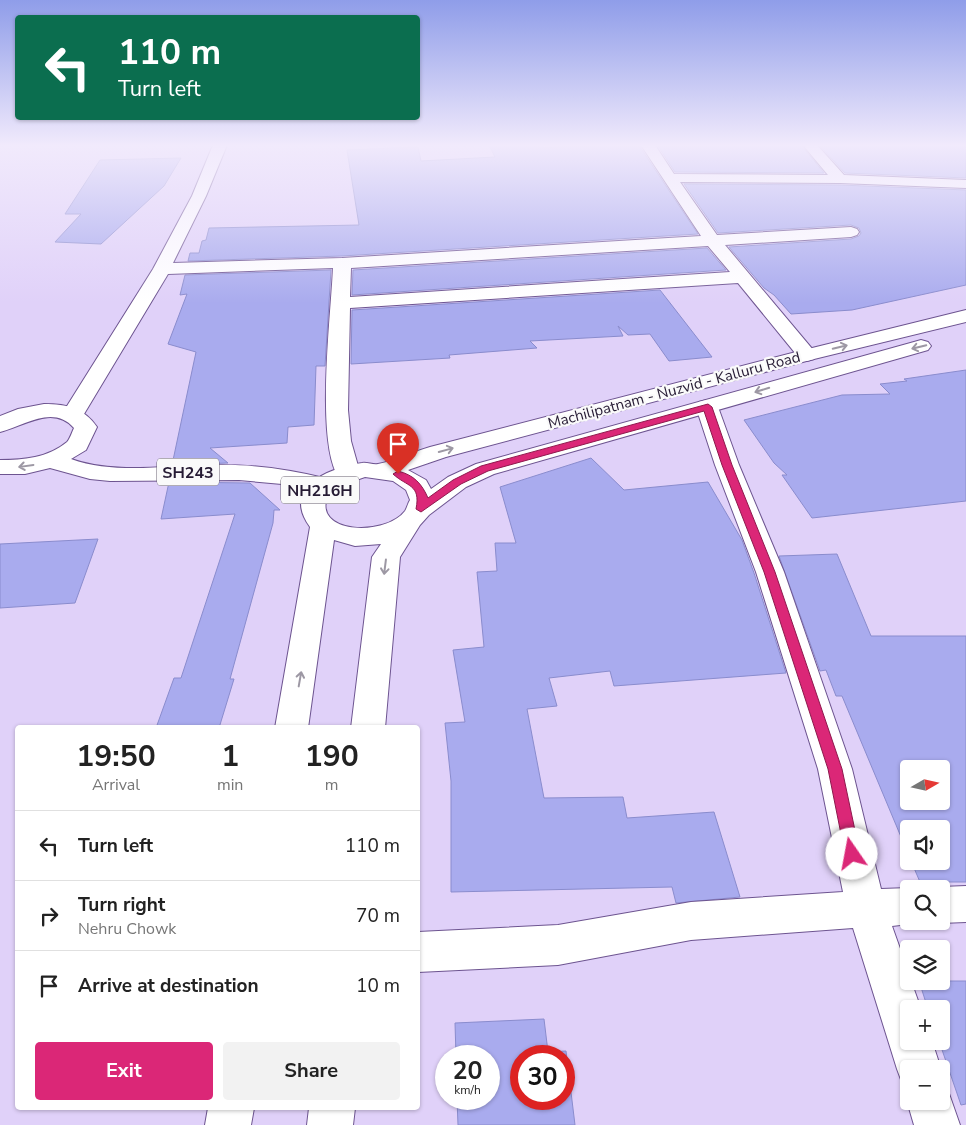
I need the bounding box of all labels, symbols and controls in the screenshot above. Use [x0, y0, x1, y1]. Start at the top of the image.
text: 110 m [118, 29, 221, 76]
icon: left [35, 35, 100, 100]
text: Turn left [118, 74, 201, 104]
one-way arrow [832, 342, 848, 351]
one-way arrow [911, 343, 927, 352]
street label: Machilipatnam - Nuzvid - Kalluru Road [546, 347, 802, 433]
one-way arrow [754, 386, 770, 396]
pin [377, 423, 419, 474]
icon: arrive [384, 430, 412, 458]
one-way arrow [438, 445, 454, 455]
road number: SH243 [157, 458, 219, 486]
one-way arrow [19, 461, 35, 471]
road number: NH216H [281, 476, 359, 504]
one-way arrow [379, 559, 389, 575]
one-way arrow [295, 672, 305, 688]
text: 19:50 [76, 736, 156, 777]
text: 1 [221, 736, 239, 777]
text: 190 [305, 736, 359, 777]
north arrow [900, 760, 950, 810]
map controls [900, 760, 950, 1110]
text: Arrival [92, 774, 140, 796]
text: min [217, 774, 243, 796]
text: m [325, 774, 339, 796]
button: sound [900, 820, 950, 870]
position arrow [825, 827, 877, 879]
icon: left [35, 832, 63, 860]
text: Turn left [78, 833, 153, 859]
text: 110 m [345, 833, 400, 859]
button: search [900, 880, 950, 930]
text: Turn right [78, 892, 165, 918]
icon: right [35, 902, 63, 930]
text: 70 m [356, 903, 400, 929]
text: Nehru Chowk [78, 918, 176, 940]
button: layers [900, 940, 950, 990]
icon: arrive [35, 972, 63, 1000]
text: Arrive at destination [78, 973, 259, 999]
text: 10 m [356, 973, 400, 999]
button: + [900, 1000, 950, 1050]
button: Exit [35, 1042, 213, 1100]
button: Share [223, 1042, 400, 1100]
speed limit sign: 30 [510, 1045, 575, 1110]
text: 20 [452, 1054, 483, 1088]
button: − [900, 1060, 950, 1110]
text: km/h [454, 1082, 481, 1098]

